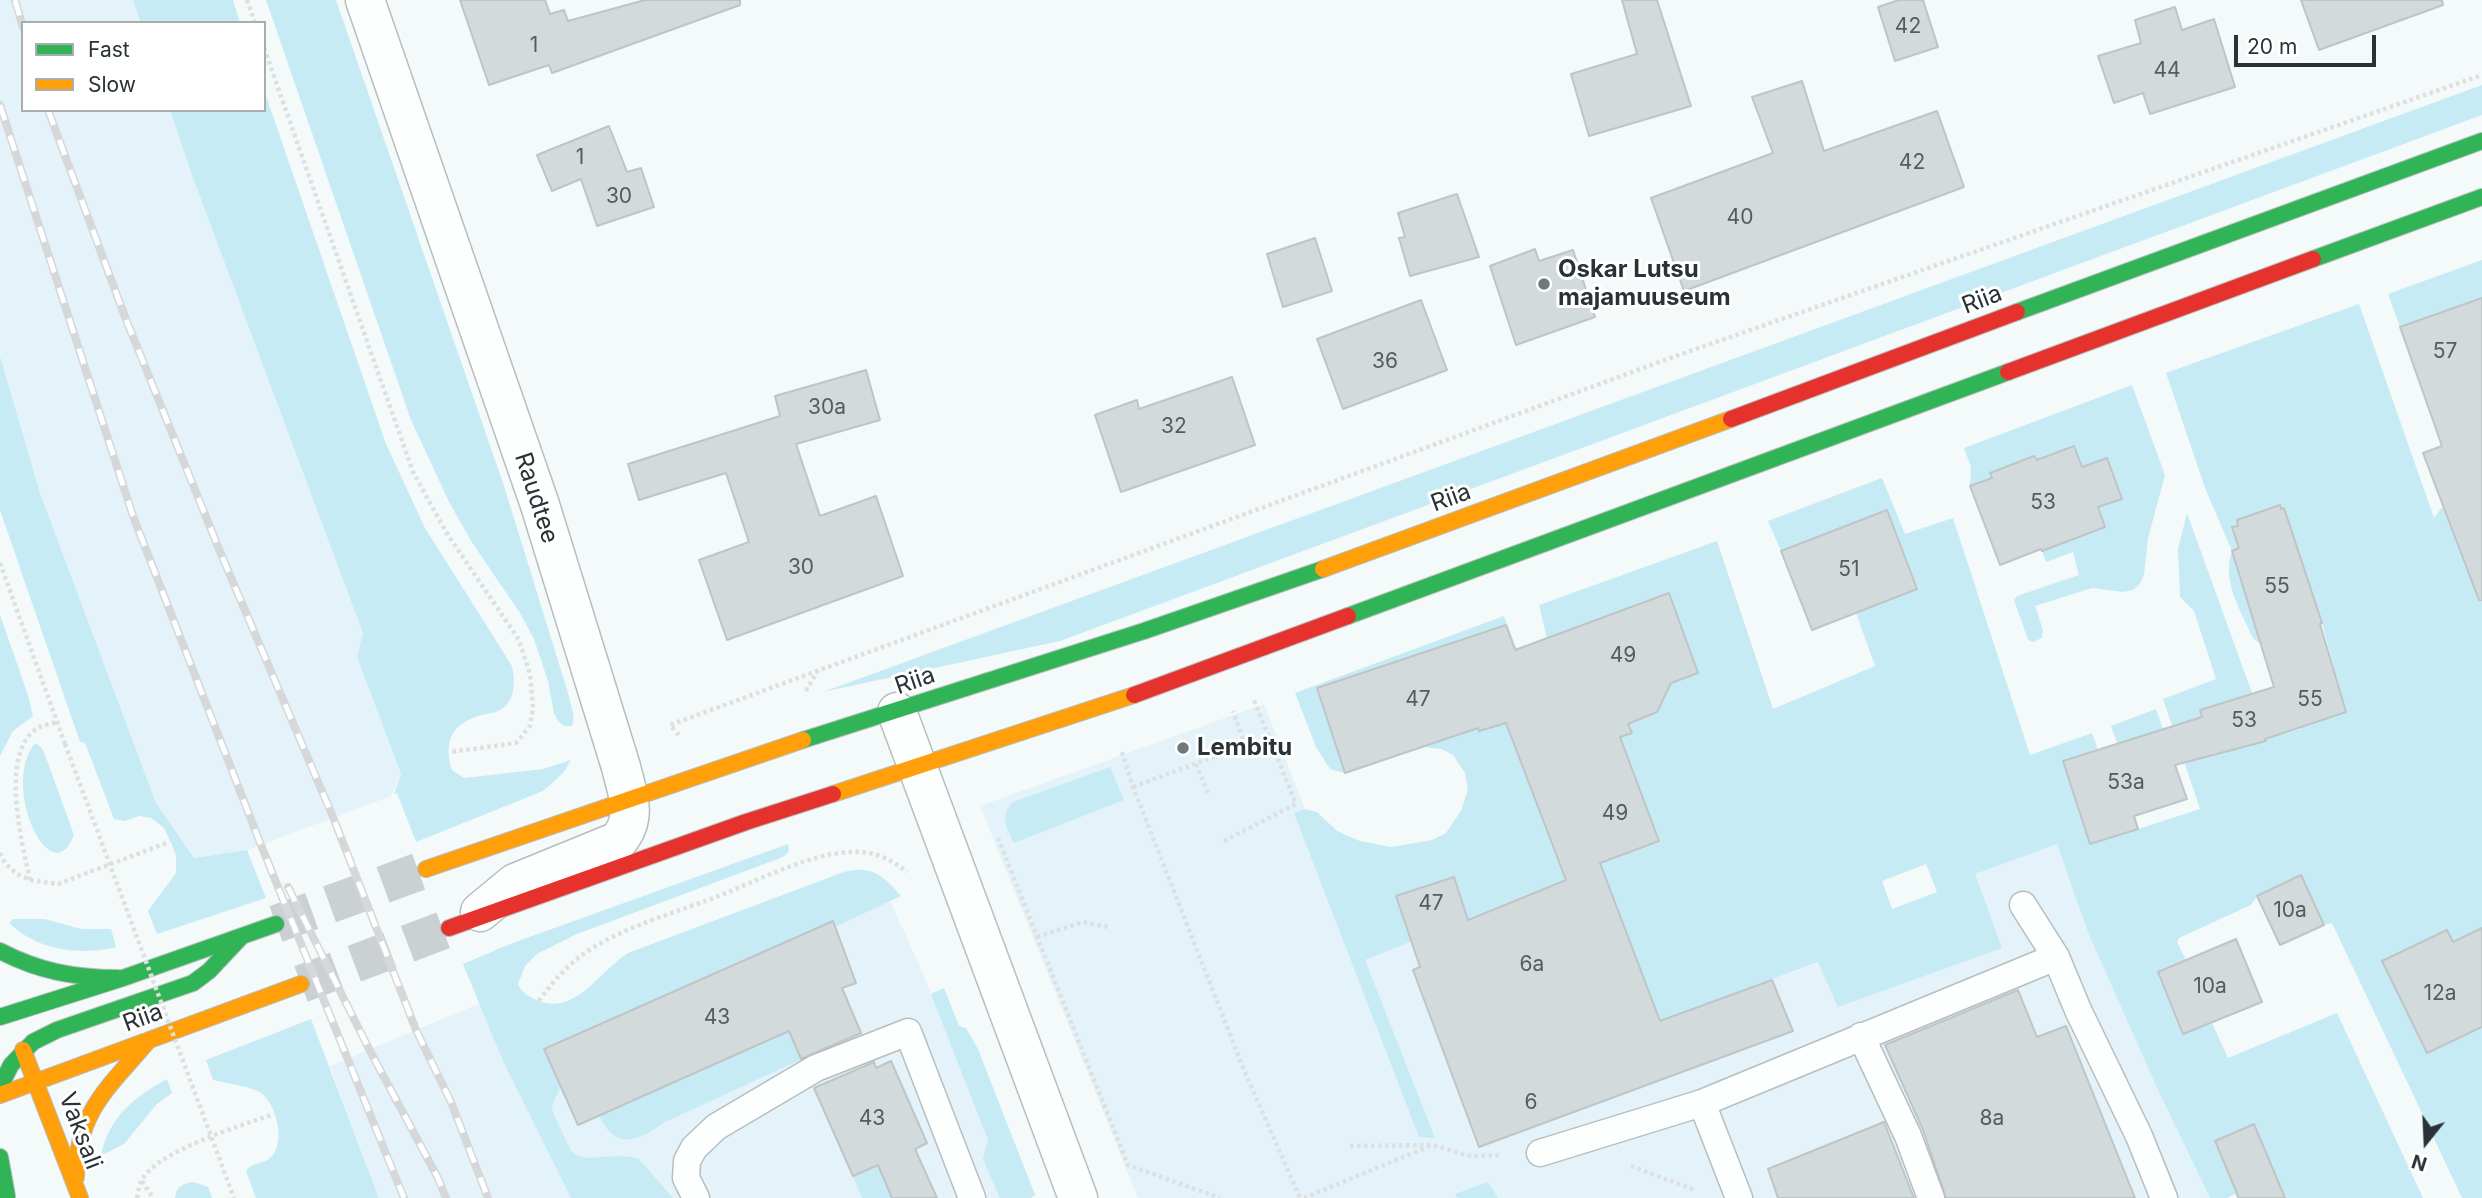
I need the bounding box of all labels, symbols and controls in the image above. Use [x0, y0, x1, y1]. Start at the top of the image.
house number: 42 [1895, 14, 1921, 40]
legend [21, 21, 266, 112]
scale bar [2237, 21, 2379, 65]
house number: 1 [530, 33, 538, 59]
text: 20 m [2247, 34, 2297, 59]
text: Fast [88, 37, 130, 62]
house number: 44 [2153, 58, 2181, 84]
text: Slow [88, 72, 136, 97]
house number: 1 [576, 145, 584, 171]
house number: 42 [1899, 150, 1925, 176]
house number: 30 [606, 184, 632, 210]
house number: 40 [1727, 205, 1753, 231]
place label: Oskar Lutsu majamuuseum [1558, 256, 1731, 312]
marker: Oskar Lutsu majamuuseum [1536, 276, 1552, 292]
street label: Riia [1958, 279, 2006, 321]
house number: 57 [2433, 339, 2457, 365]
house number: 36 [1372, 349, 1398, 375]
house number: 30a [808, 395, 846, 421]
house number: 32 [1161, 414, 1187, 440]
street label: Raudtee [508, 449, 564, 547]
street label: Riia [1427, 478, 1475, 518]
house number: 53 [2030, 490, 2056, 516]
house number: 30 [788, 555, 814, 581]
house number: 51 [1838, 557, 1860, 583]
house number: 55 [2264, 574, 2290, 600]
house number: 49 [1610, 643, 1636, 669]
street label: Riia [891, 661, 939, 701]
house number: 47 [1405, 687, 1431, 713]
house number: 55 [2297, 687, 2323, 713]
house number: 53 [2231, 708, 2257, 734]
place label: Lembitu [1197, 734, 1292, 762]
marker: Lembitu [1175, 740, 1191, 756]
house number: 53a [2107, 770, 2145, 796]
house number: 49 [1602, 801, 1628, 827]
house number: 47 [1418, 891, 1444, 917]
house number: 10a [2273, 898, 2307, 924]
house number: 6a [1520, 952, 1544, 978]
house number: 10a [2193, 974, 2227, 1000]
house number: 12a [2423, 981, 2457, 1007]
street label: Riia [119, 998, 167, 1038]
house number: 43 [704, 1005, 730, 1031]
street label: Vaksali [52, 1089, 108, 1173]
house number: 6 [1524, 1090, 1538, 1116]
house number: 43 [859, 1106, 885, 1132]
house number: 8a [1980, 1106, 2004, 1132]
north arrow [2391, 1107, 2461, 1177]
text: N [2409, 1149, 2430, 1176]

